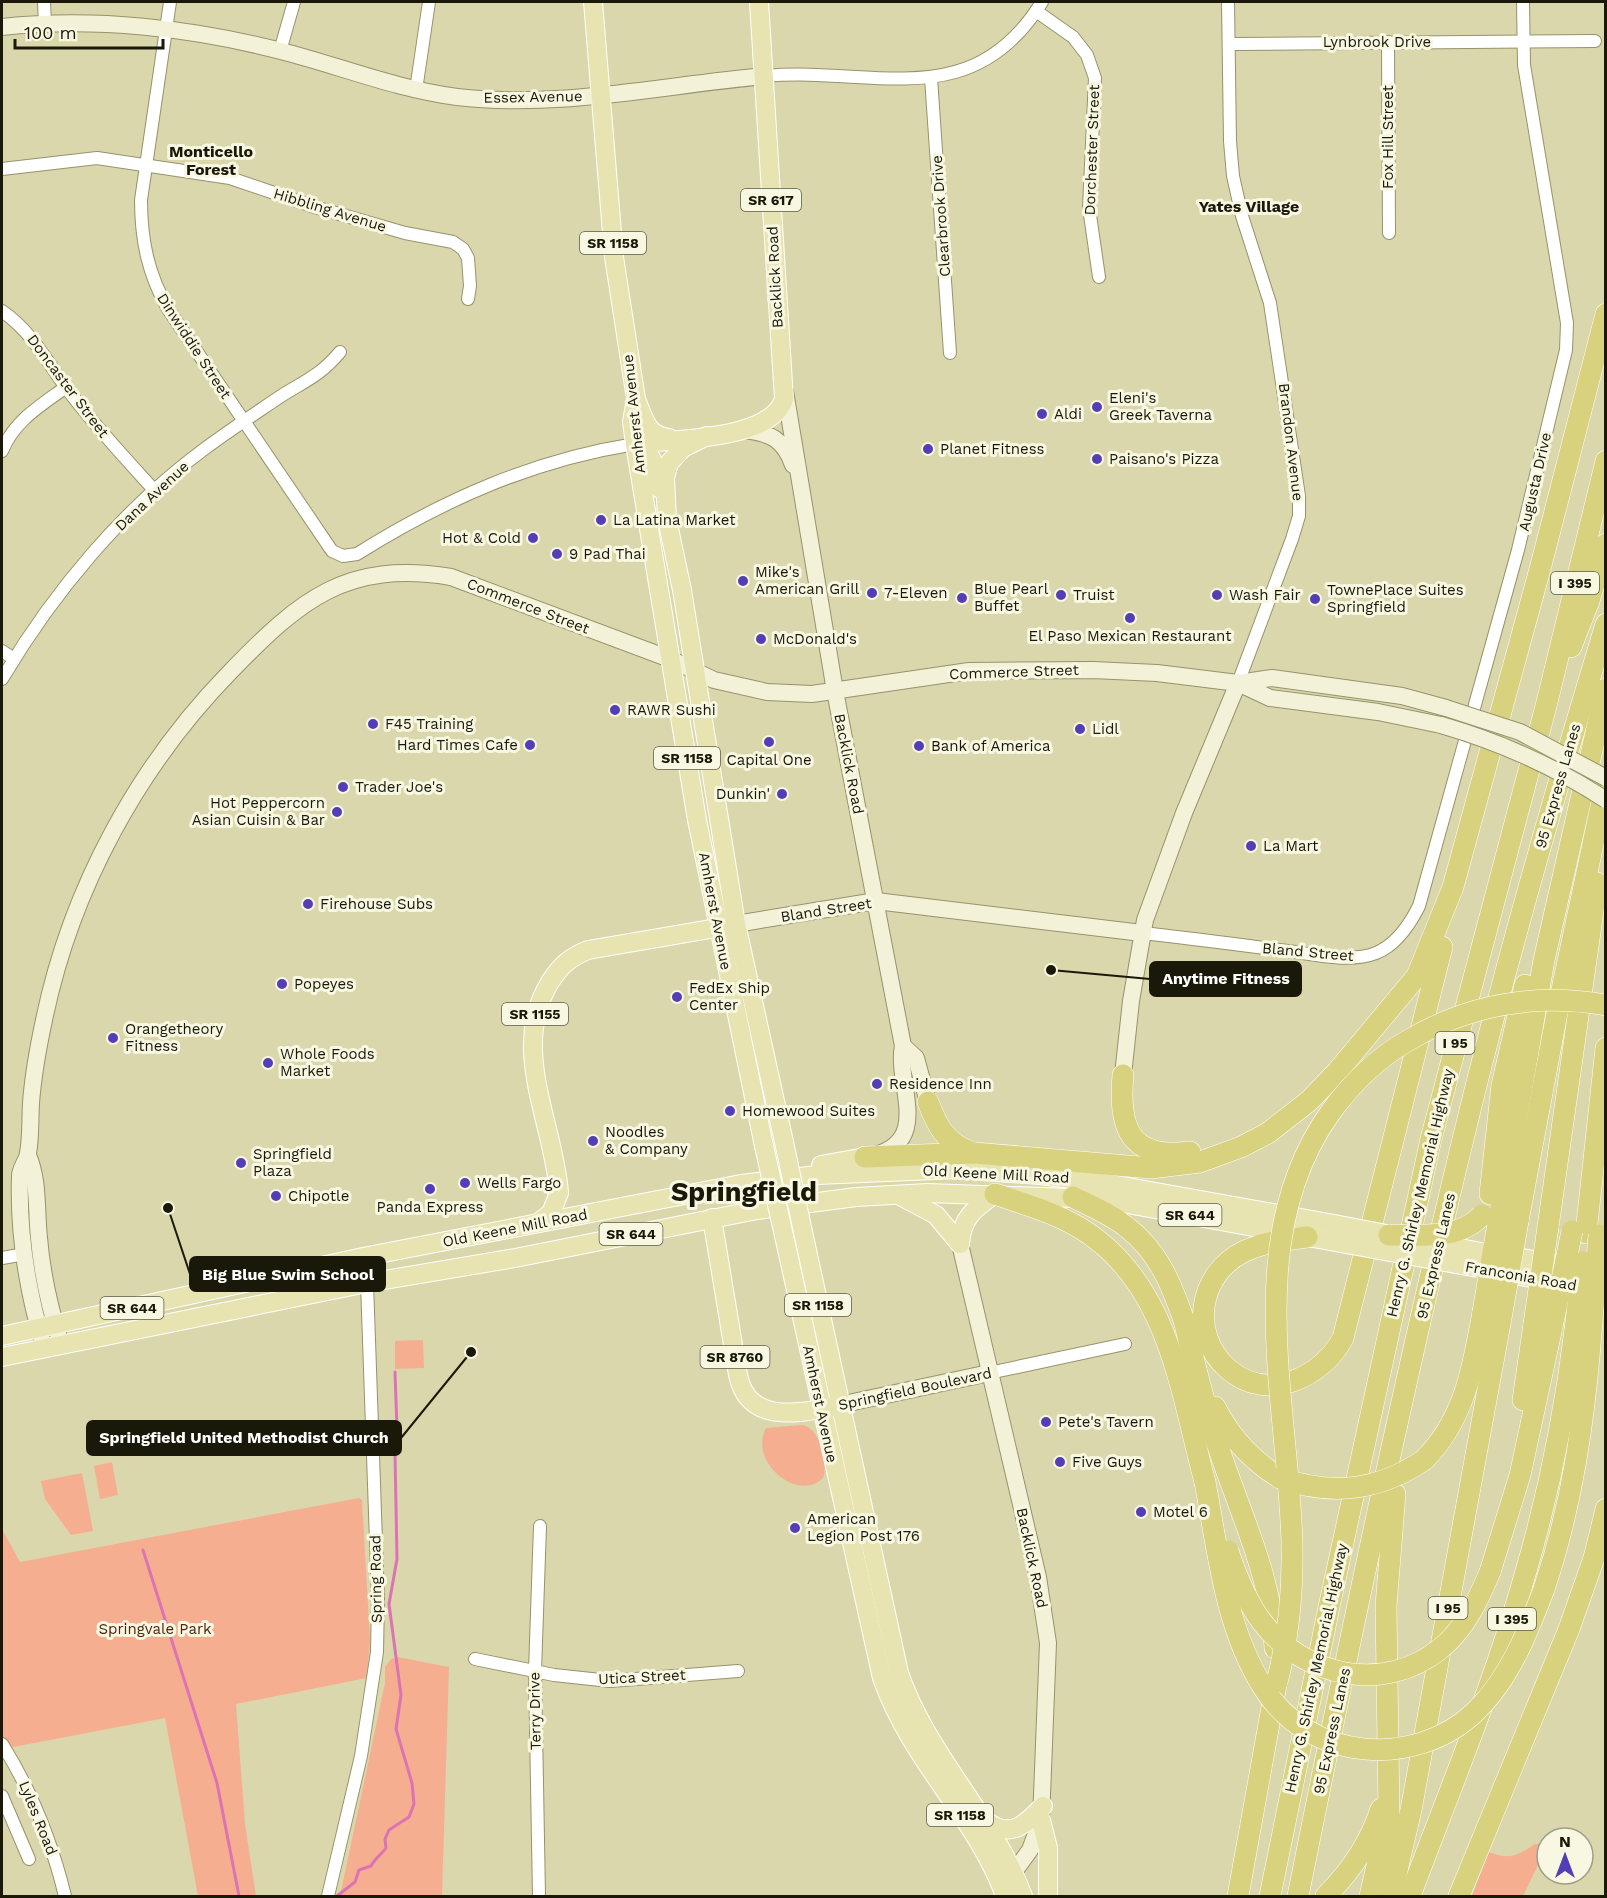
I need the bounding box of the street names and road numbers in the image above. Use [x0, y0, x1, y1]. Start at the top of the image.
street label: Lynbrook Drive [1323, 33, 1431, 51]
street label: Dorchester Street [1081, 84, 1103, 216]
street label: Fox Hill Street [1379, 84, 1397, 189]
street label: Essex Avenue [483, 87, 583, 107]
street label: Clearbrook Drive [928, 155, 954, 277]
street label: Hibbling Avenue [271, 184, 389, 236]
road number: SR 617 [741, 189, 801, 211]
street label: Backlick Road [763, 226, 787, 328]
road number: SR 1158 [580, 232, 646, 254]
street label: Dinwiddie Street [153, 290, 235, 403]
street label: Doncaster Street [23, 331, 113, 442]
street label: Amherst Avenue [619, 354, 649, 474]
street label: Brandon Avenue [1275, 382, 1307, 502]
street label: Augusta Drive [1515, 431, 1555, 533]
street label: Dana Avenue [111, 457, 193, 535]
road number: I 395 [1551, 572, 1599, 594]
street label: Commerce Street [464, 574, 592, 638]
street label: Commerce Street [949, 661, 1080, 683]
street label: Backlick Road [830, 712, 868, 816]
street label: 95 Express Lanes [1532, 722, 1584, 850]
road number: SR 1158 [654, 747, 720, 769]
street label: Amherst Avenue [695, 851, 735, 971]
street label: Bland Street [779, 894, 873, 926]
street label: Bland Street [1261, 939, 1355, 965]
road number: SR 1155 [502, 1003, 568, 1025]
road number: I 95 [1436, 1032, 1474, 1054]
street label: Henry G. Shirley Memorial Highway [1383, 1067, 1457, 1319]
street label: Old Keene Mill Road [922, 1161, 1070, 1187]
street label: 95 Express Lanes [1413, 1191, 1459, 1321]
road number: SR 644 [1158, 1204, 1222, 1226]
street label: Old Keene Mill Road [441, 1205, 589, 1251]
road number: SR 644 [600, 1223, 662, 1245]
street label: Franconia Road [1464, 1257, 1578, 1295]
road number: SR 1158 [785, 1294, 851, 1316]
road number: SR 644 [100, 1297, 164, 1319]
street label: Amherst Avenue [799, 1344, 841, 1464]
road number: SR 8760 [700, 1346, 770, 1368]
street label: Springfield Boulevard [837, 1364, 993, 1414]
street label: Backlick Road [1013, 1506, 1051, 1610]
street label: Spring Road [366, 1535, 386, 1623]
street label: Henry G. Shirley Memorial Highway [1281, 1541, 1351, 1794]
road number: I 95 [1428, 1597, 1468, 1619]
road number: I 395 [1488, 1608, 1536, 1630]
street label: Utica Street [598, 1666, 687, 1688]
street label: 95 Express Lanes [1310, 1666, 1354, 1796]
street label: Terry Drive [525, 1672, 545, 1750]
street label: Lyles Road [15, 1778, 61, 1858]
road number: SR 1158 [927, 1804, 993, 1826]

